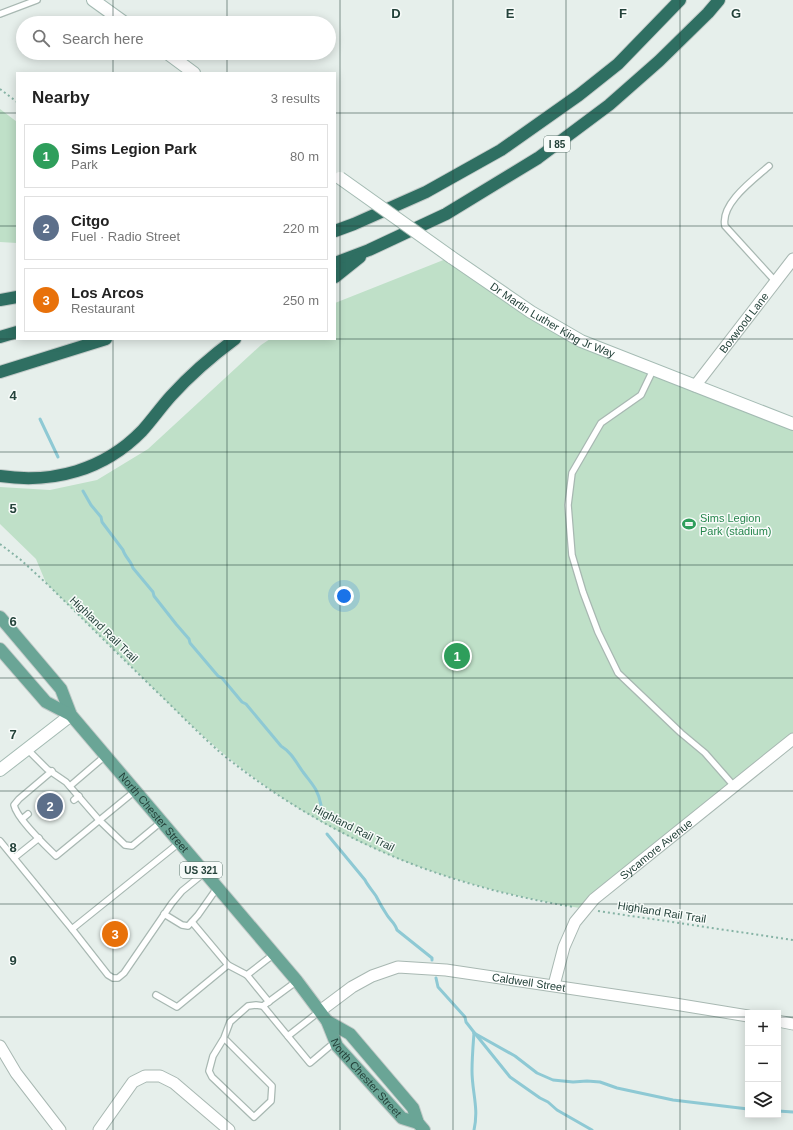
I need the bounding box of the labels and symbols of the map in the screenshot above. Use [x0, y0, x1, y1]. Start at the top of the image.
text: D [391, 6, 401, 21]
text: E [506, 6, 515, 21]
text: F [619, 6, 627, 21]
text: G [731, 6, 741, 21]
road number: I 85 [544, 136, 570, 152]
street label: Dr Martin Luther King Jr Way [488, 280, 617, 360]
street label: Boxwood Lane [717, 290, 771, 355]
text: 4 [9, 388, 17, 403]
text: 5 [9, 501, 17, 516]
place label: Sims Legion Park (stadium) [700, 512, 772, 537]
sports icon: Sims Legion Park (stadium) [681, 516, 697, 532]
your location [334, 586, 354, 606]
street label: Highland Rail Trail [68, 594, 140, 664]
text: 6 [9, 614, 17, 629]
pin: 1 [444, 641, 470, 671]
text: 7 [9, 727, 17, 742]
street label: North Chester Street [116, 770, 191, 855]
pin: 2 [37, 791, 63, 821]
street label: Highland Rail Trail [312, 802, 396, 854]
street label: Sycamore Avenue [618, 817, 695, 882]
text: 8 [9, 840, 17, 855]
road number: US 321 [180, 862, 222, 878]
street label: Highland Rail Trail [617, 899, 707, 925]
pin: 3 [102, 919, 128, 949]
text: 9 [9, 953, 17, 968]
street label: Caldwell Street [491, 971, 566, 994]
street label: North Chester Street [329, 1037, 404, 1119]

